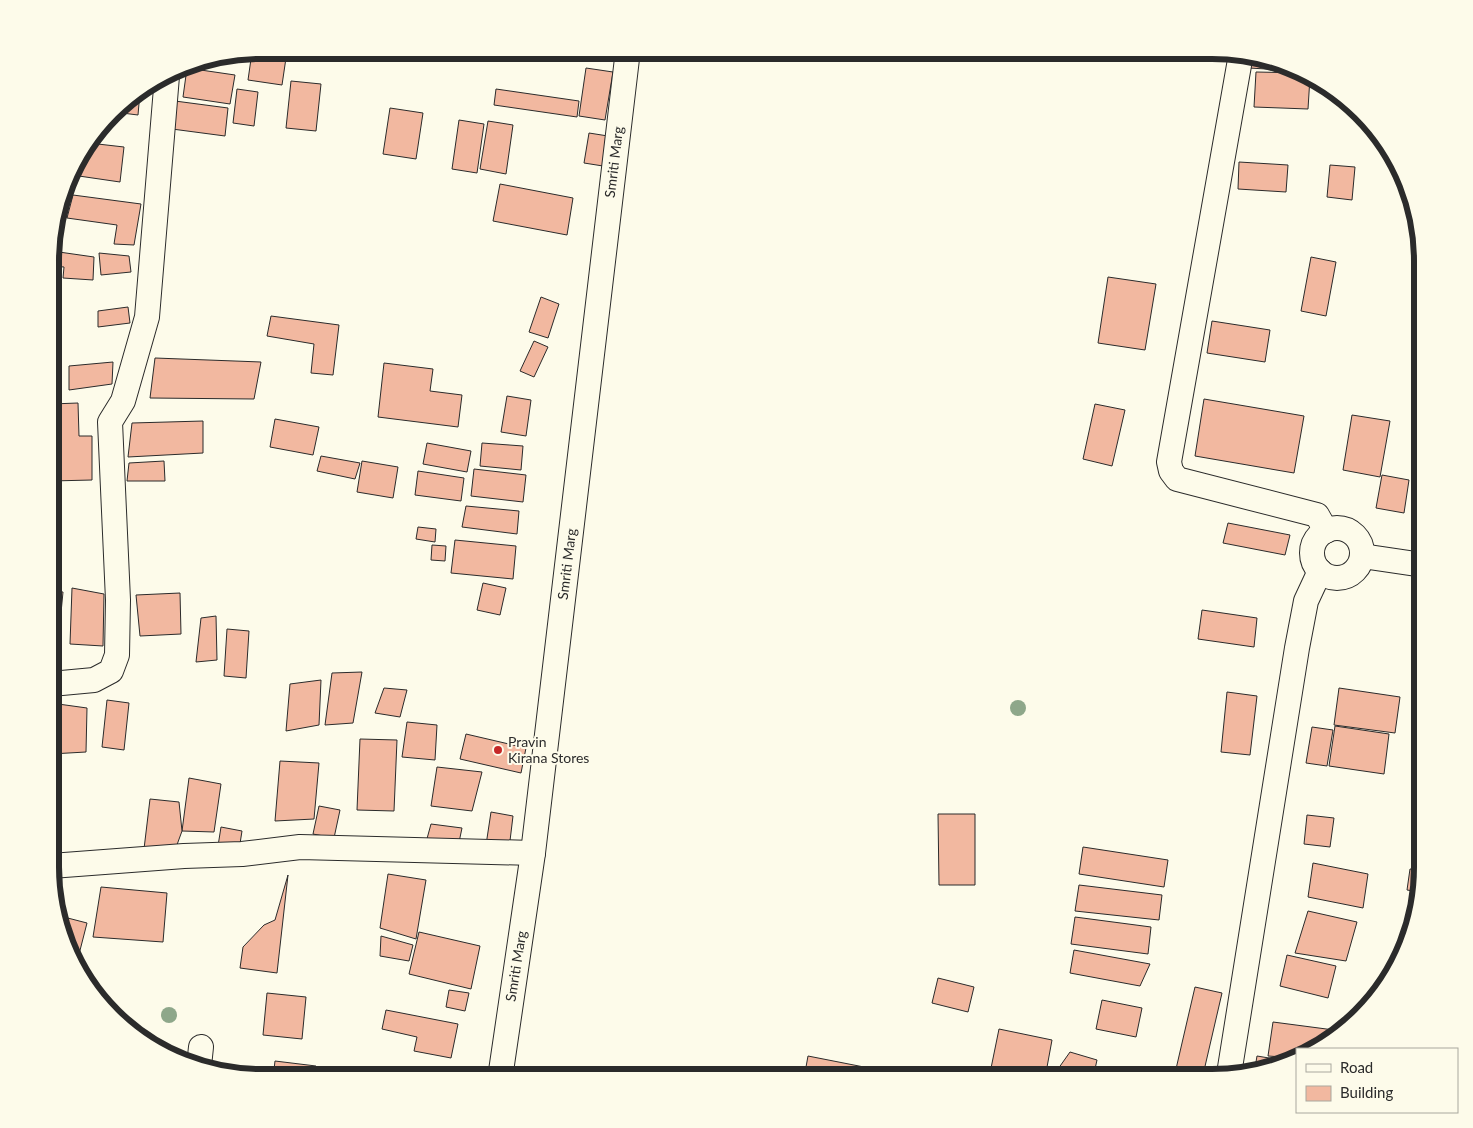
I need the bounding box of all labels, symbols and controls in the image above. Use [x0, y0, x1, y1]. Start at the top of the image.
street label: Smriti Marg [601, 125, 626, 199]
street label: Smriti Marg [554, 527, 579, 601]
place label: Pravin Kirana Stores [508, 733, 589, 766]
marker: Pravin Kirana Stores [492, 744, 504, 756]
street label: Smriti Marg [502, 929, 530, 1003]
legend [1296, 1048, 1458, 1113]
text: Road [1340, 1058, 1373, 1076]
text: Building [1340, 1083, 1393, 1101]

